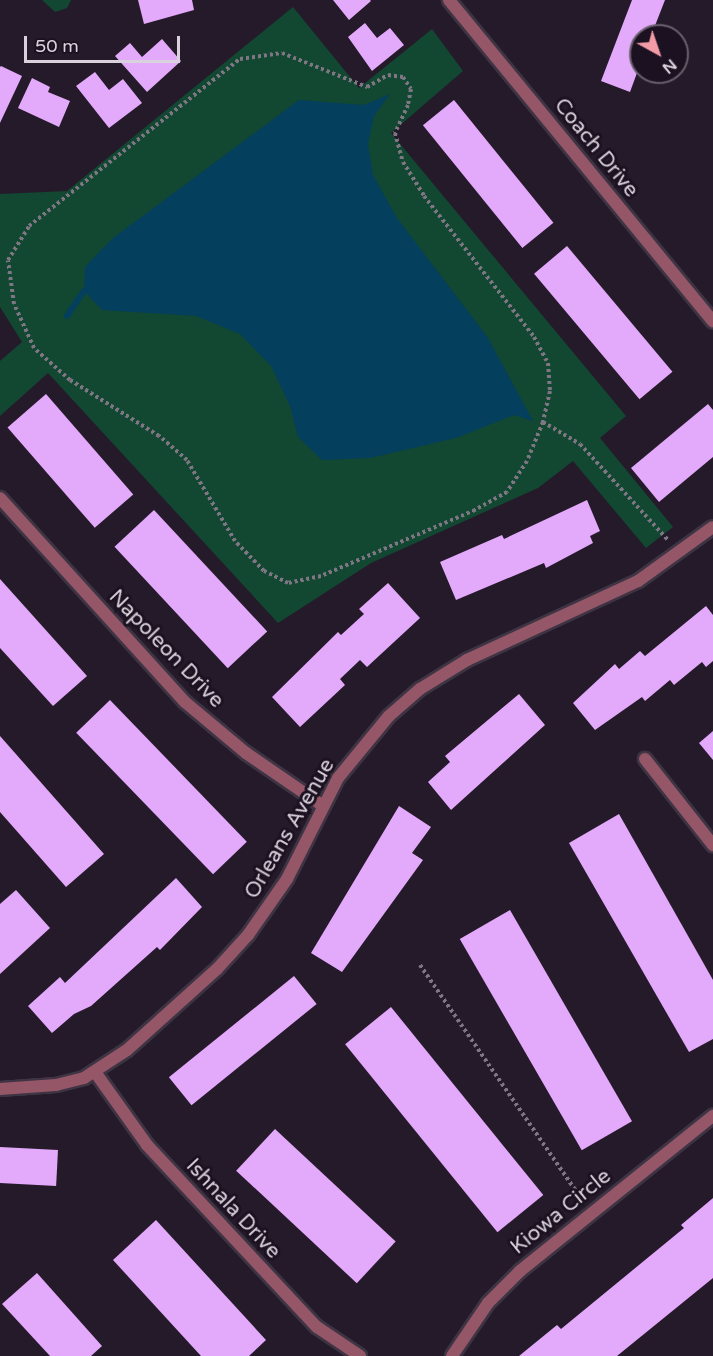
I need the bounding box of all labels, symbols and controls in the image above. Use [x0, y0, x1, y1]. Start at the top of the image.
scale bar [27, 24, 183, 62]
north arrow [629, 24, 689, 84]
text: 50 m [35, 35, 79, 57]
text: N [658, 54, 681, 78]
street label: Coach Drive [548, 93, 644, 203]
street label: Napoleon Drive [103, 585, 229, 713]
street label: Orleans Avenue [240, 755, 340, 903]
street label: Ishnala Drive [180, 1154, 286, 1264]
street label: Kiowa Circle [506, 1164, 616, 1260]

